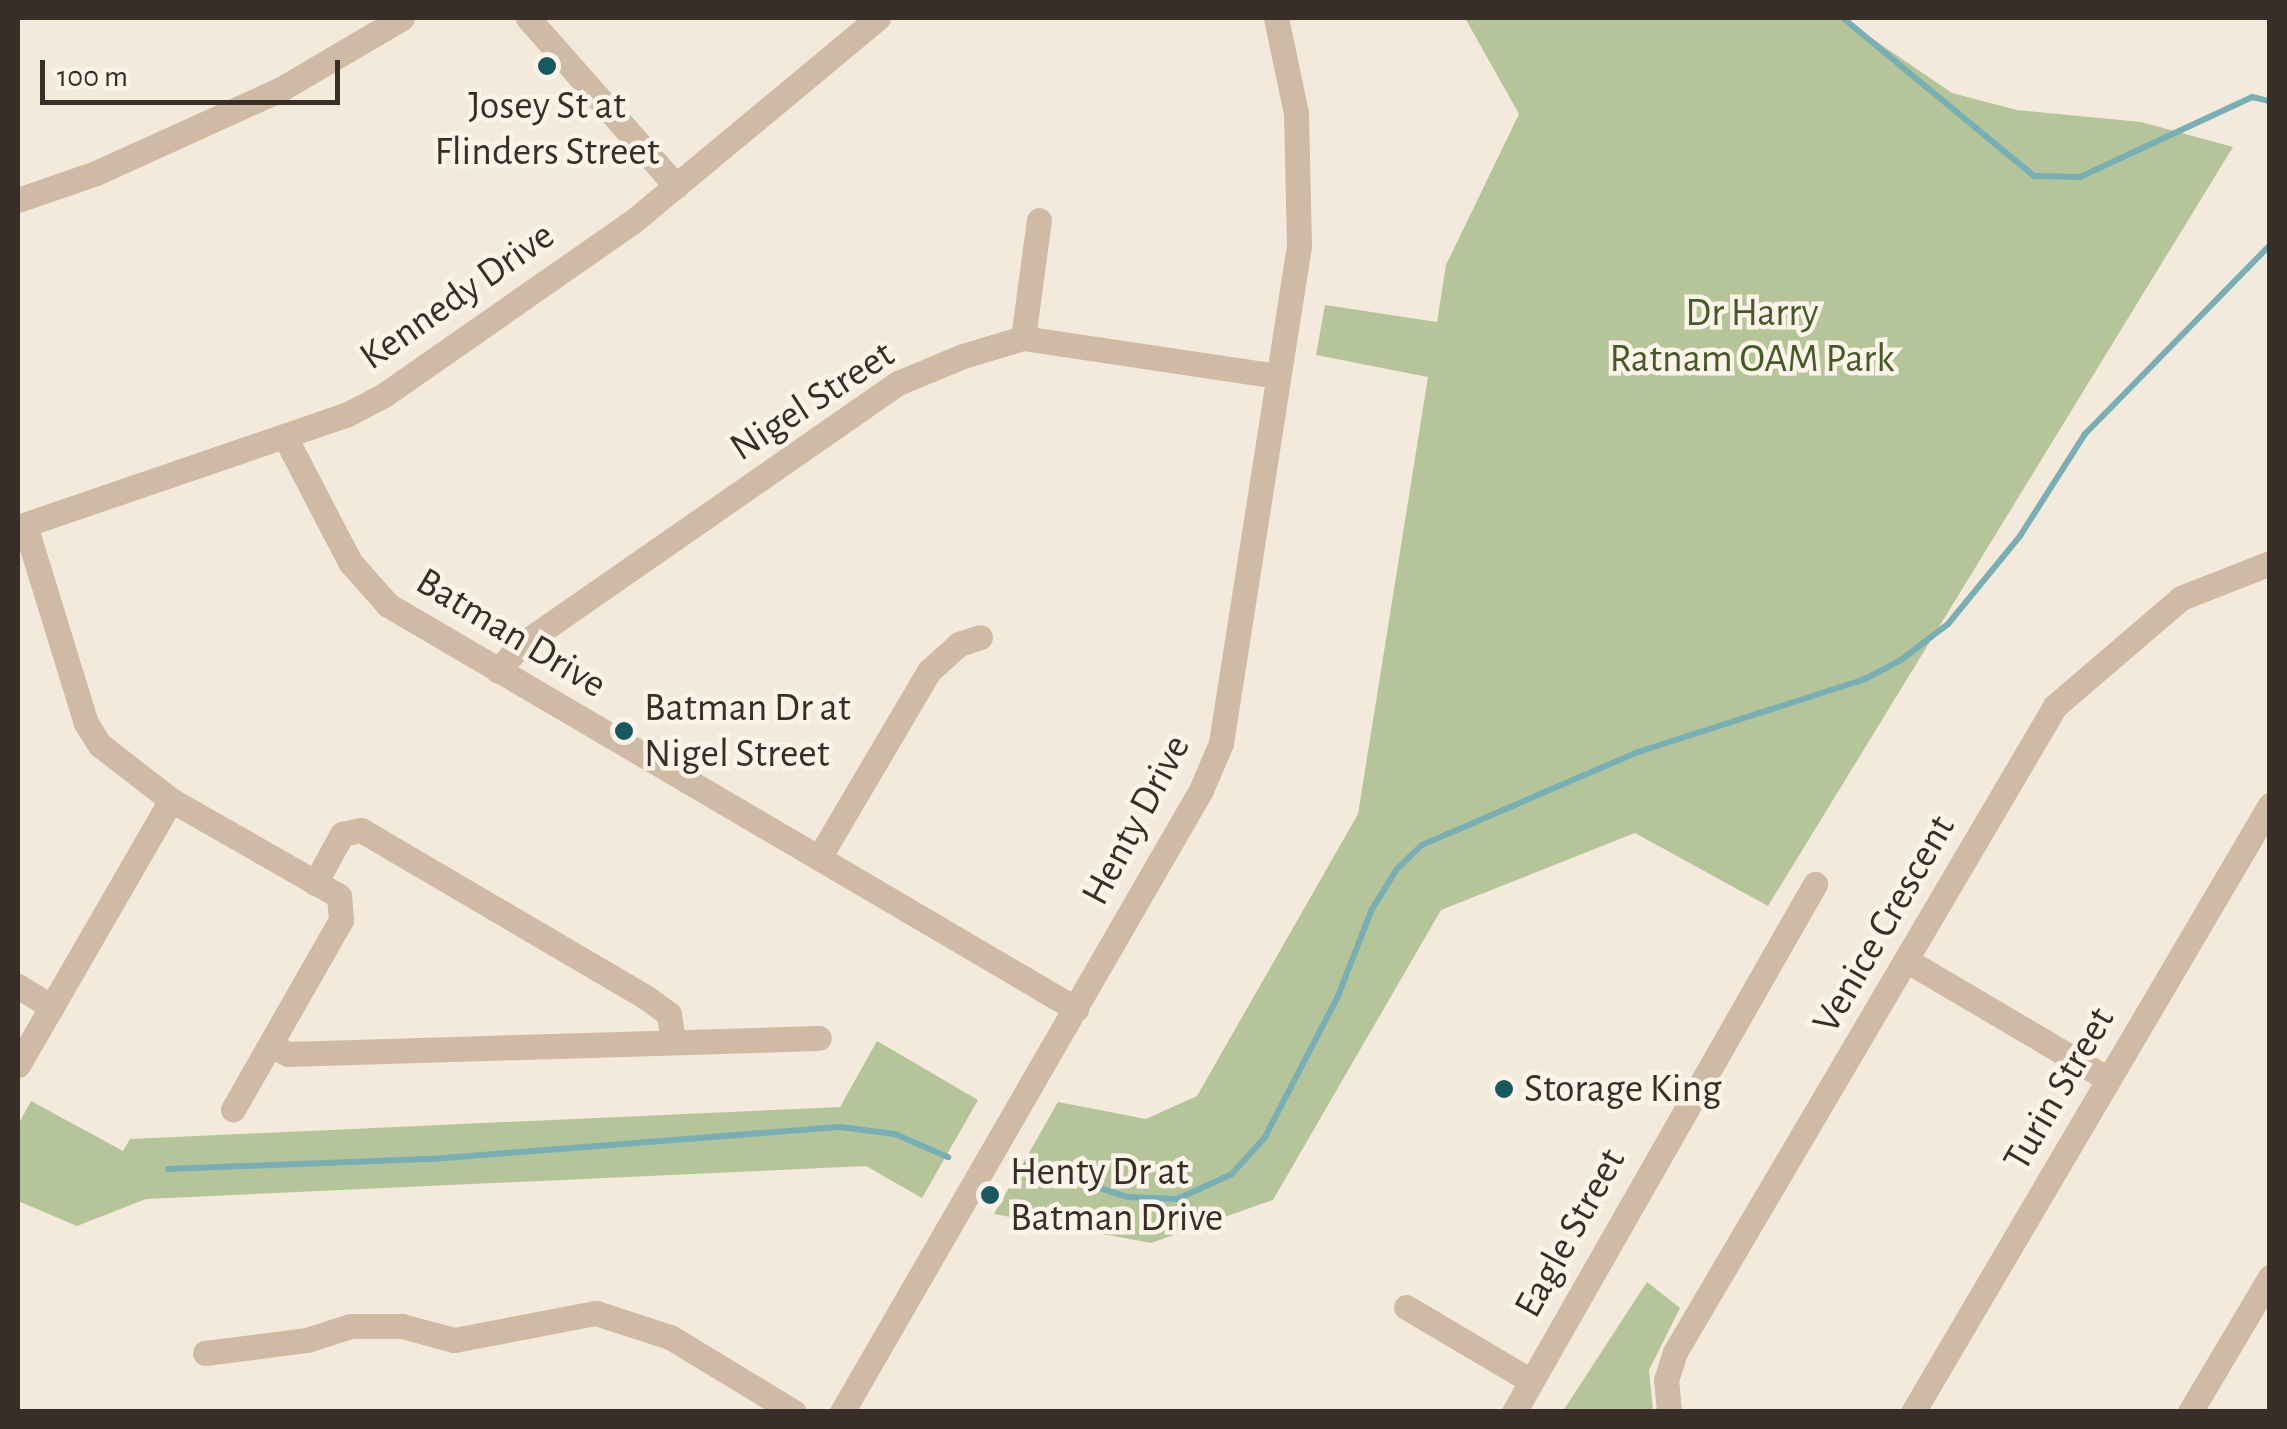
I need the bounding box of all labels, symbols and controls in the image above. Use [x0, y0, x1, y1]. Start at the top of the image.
scale bar [45, 40, 345, 102]
marker: Josey St at Flinders Street [536, 55, 558, 77]
text: 100 m [57, 62, 128, 92]
place label: Josey St at Flinders Street [434, 82, 660, 176]
street label: Kennedy Drive [351, 211, 563, 381]
park label: Dr Harry Ratnam OAM Park [1609, 289, 1895, 383]
street label: Nigel Street [721, 330, 903, 472]
street label: Batman Drive [407, 558, 615, 708]
place label: Batman Dr at Nigel Street [644, 684, 851, 778]
marker: Batman Dr at Nigel Street [613, 720, 635, 742]
street label: Henty Drive [1071, 727, 1201, 913]
street label: Venice Crescent [1802, 807, 1966, 1041]
street label: Turin Street [1993, 999, 2125, 1179]
place label: Storage King [1524, 1065, 1722, 1113]
marker: Storage King [1493, 1078, 1515, 1100]
street label: Eagle Street [1504, 1140, 1636, 1326]
place label: Henty Dr at Batman Drive [1010, 1148, 1223, 1242]
marker: Henty Dr at Batman Drive [979, 1184, 1001, 1206]

